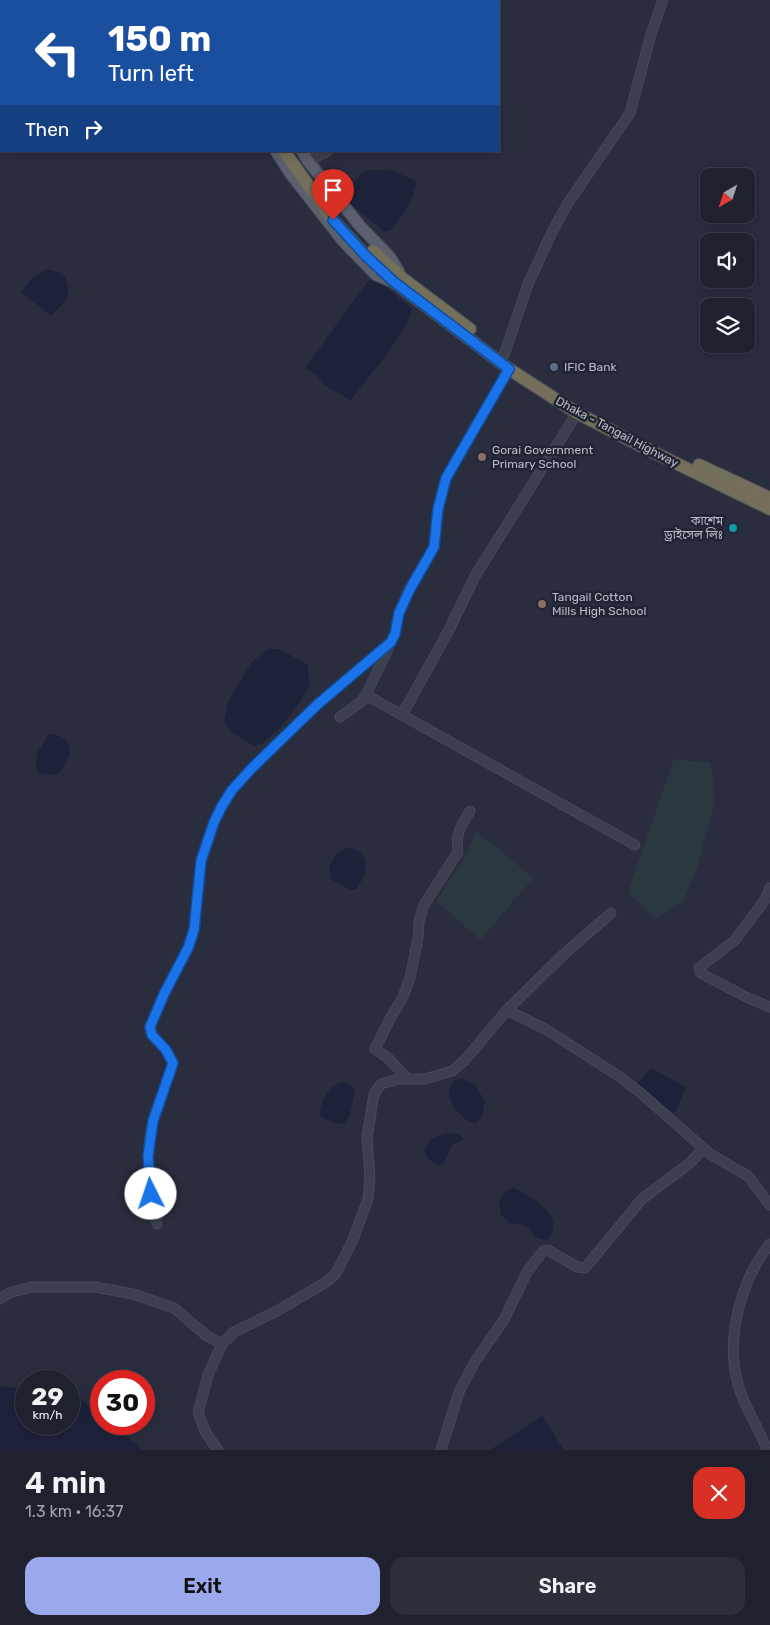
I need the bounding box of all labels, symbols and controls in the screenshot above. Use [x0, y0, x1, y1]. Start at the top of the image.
text: 150 m [108, 18, 211, 60]
icon: left [25, 20, 90, 85]
text: Turn left [108, 60, 194, 87]
icon: right [79, 115, 107, 143]
text: Then [25, 118, 69, 141]
north arrow [700, 168, 755, 222]
map controls [700, 168, 755, 353]
pin [312, 169, 354, 220]
icon: arrive [319, 176, 347, 204]
button: sound [700, 233, 755, 288]
button: layers [700, 298, 755, 353]
place label: IFIC Bank [564, 360, 617, 374]
marker: IFIC Bank [548, 361, 560, 373]
street label: Dhaka - Tangail Highway [553, 394, 681, 471]
place label: Gorai Government Primary School [492, 443, 593, 471]
marker: Gorai Government Primary School [476, 451, 488, 463]
place label: কাশেম ড্রাইসেল লিঃ [663, 514, 724, 542]
marker: কাশেম ড্রাইসেল লিঃ [727, 522, 739, 534]
place label: Tangail Cotton Mills High School [552, 590, 646, 618]
marker: Tangail Cotton Mills High School [536, 598, 548, 610]
position arrow [124, 1167, 176, 1219]
speed limit sign: 30 [90, 1370, 155, 1435]
text: 29 [31, 1382, 64, 1411]
text: km/h [33, 1408, 62, 1422]
text: 4 min [25, 1465, 106, 1501]
button: close [693, 1467, 745, 1519]
text: 1.3 km · 16:37 [25, 1502, 123, 1521]
button: Exit [25, 1557, 380, 1615]
button: Share [390, 1557, 745, 1615]

